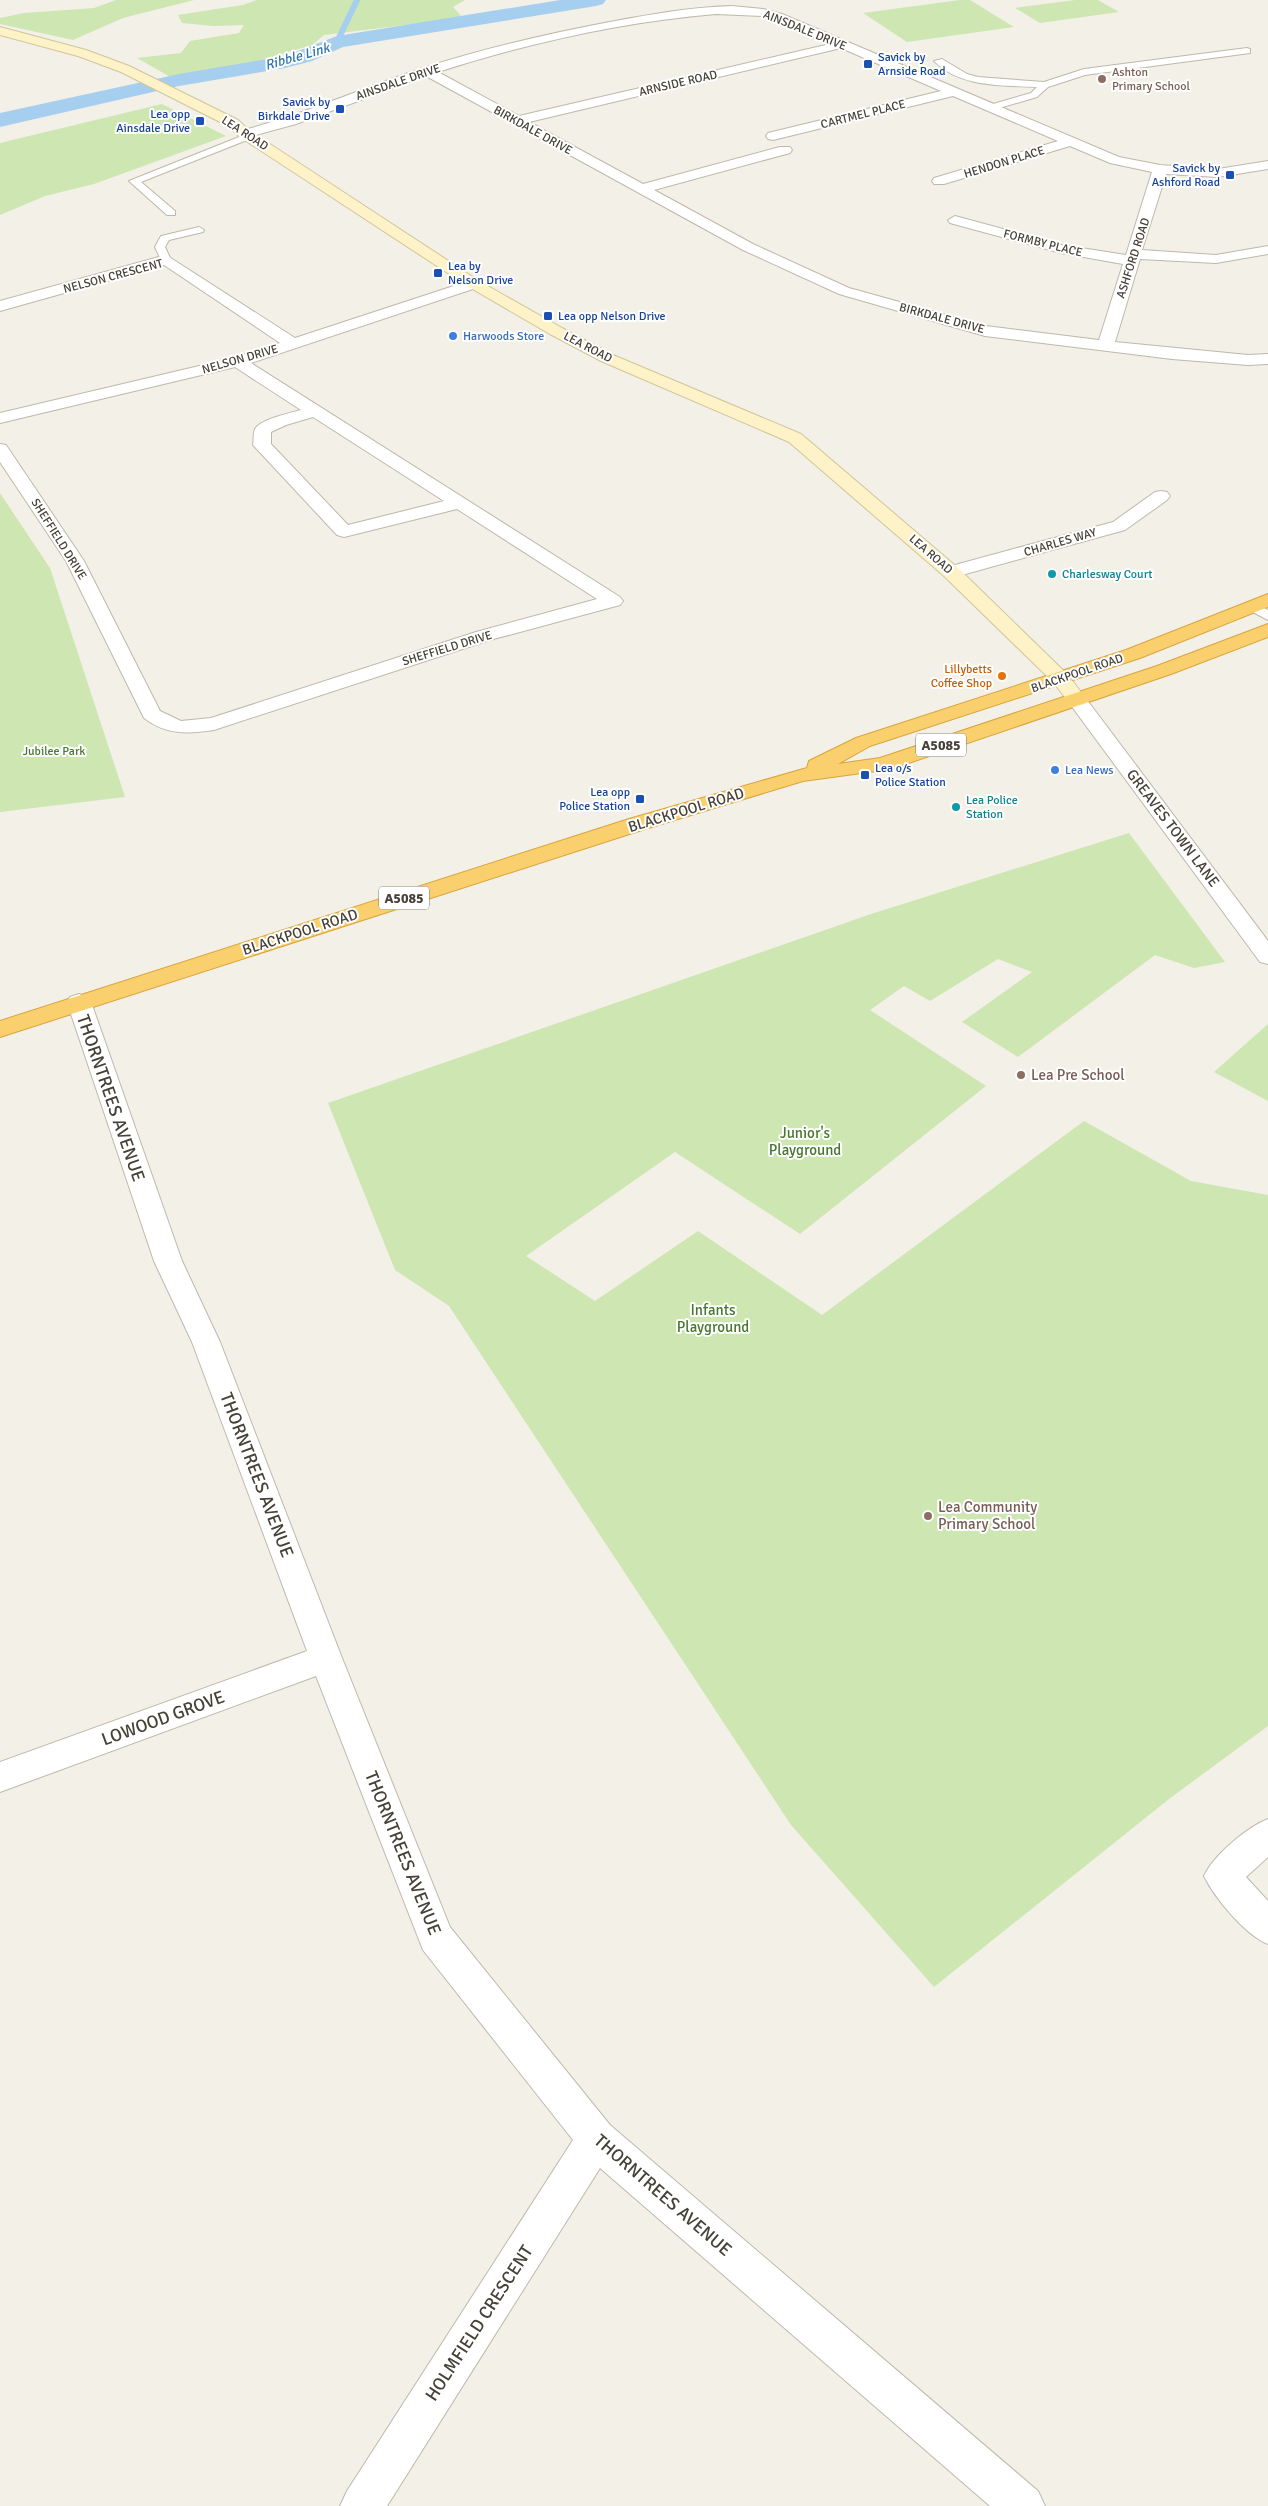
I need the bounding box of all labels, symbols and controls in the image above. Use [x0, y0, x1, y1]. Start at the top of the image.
street label: AINSDALE DRIVE [761, 7, 849, 54]
water label: Ribble Link [263, 39, 333, 74]
place label: Savick by Arnside Road [878, 50, 946, 79]
marker: Savick by Arnside Road [862, 58, 874, 70]
street label: AINSDALE DRIVE [354, 61, 443, 104]
place label: Ashton Primary School [1112, 65, 1190, 94]
street label: ARNSIDE ROAD [637, 67, 719, 100]
marker: Ashton Primary School [1096, 73, 1108, 85]
place label: Savick by Birkdale Drive [258, 95, 330, 124]
street label: CARTMEL PLACE [819, 97, 907, 132]
marker: Savick by Birkdale Drive [334, 103, 346, 115]
street label: BIRKDALE DRIVE [491, 103, 575, 158]
place label: Lea opp Ainsdale Drive [116, 107, 190, 136]
street label: LEA ROAD [219, 113, 271, 154]
marker: Lea opp Ainsdale Drive [194, 115, 206, 127]
street label: HENDON PLACE [962, 143, 1047, 182]
place label: Savick by Ashford Road [1152, 161, 1220, 190]
marker: Savick by Ashford Road [1224, 169, 1236, 181]
street label: ASHFORD ROAD [1113, 216, 1154, 300]
street label: FORMBY PLACE [1002, 226, 1084, 261]
street label: NELSON CRESCENT [62, 256, 165, 297]
place label: Lea by Nelson Drive [448, 259, 513, 288]
marker: Lea by Nelson Drive [432, 267, 444, 279]
street label: BIRKDALE DRIVE [897, 300, 986, 337]
place label: Lea opp Nelson Drive [558, 309, 665, 324]
marker: Lea opp Nelson Drive [542, 310, 554, 322]
place label: Harwoods Store [463, 329, 544, 344]
street label: LEA ROAD [561, 329, 615, 366]
marker: Harwoods Store [447, 330, 459, 342]
street label: NELSON DRIVE [200, 341, 280, 378]
street label: SHEFFIELD DRIVE [28, 496, 90, 583]
street label: CHARLES WAY [1022, 525, 1098, 560]
street label: LEA ROAD [906, 531, 956, 578]
place label: Charlesway Court [1062, 567, 1153, 582]
marker: Charlesway Court [1046, 568, 1058, 580]
street label: SHEFFIELD DRIVE [400, 628, 494, 669]
street label: BLACKPOOL ROAD [1029, 651, 1125, 696]
place label: Lillybetts Coffee Shop [931, 662, 992, 691]
marker: Lillybetts Coffee Shop [996, 670, 1008, 682]
road number: A5085 [916, 734, 966, 756]
park label: Jubilee Park [23, 744, 85, 759]
place label: Lea o/s Police Station [875, 761, 946, 790]
place label: Lea News [1065, 763, 1114, 778]
marker: Lea News [1049, 764, 1061, 776]
street label: GREAVES TOWN LANE [1123, 766, 1223, 890]
marker: Lea o/s Police Station [859, 769, 871, 781]
street label: BLACKPOOL ROAD [626, 784, 746, 836]
place label: Lea opp Police Station [559, 785, 630, 814]
marker: Lea opp Police Station [634, 793, 646, 805]
place label: Lea Police Station [966, 793, 1018, 822]
marker: Lea Police Station [950, 801, 962, 813]
road number: A5085 [379, 886, 429, 910]
street label: BLACKPOOL ROAD [240, 905, 360, 959]
street label: THORNTREES AVENUE [72, 1012, 150, 1184]
place label: Lea Pre School [1031, 1066, 1125, 1084]
marker: Lea Pre School [1015, 1069, 1027, 1081]
park label: Junior's Playground [769, 1124, 841, 1159]
park label: Infants Playground [677, 1301, 749, 1336]
street label: THORNTREES AVENUE [215, 1389, 299, 1561]
place label: Lea Community Primary School [938, 1498, 1037, 1533]
marker: Lea Community Primary School [922, 1510, 934, 1522]
street label: LOWOOD GROVE [98, 1686, 228, 1750]
street label: THORNTREES AVENUE [360, 1768, 446, 1938]
street label: THORNTREES AVENUE [590, 2129, 736, 2261]
street label: HOLMFIELD CRESCENT [420, 2241, 538, 2405]

